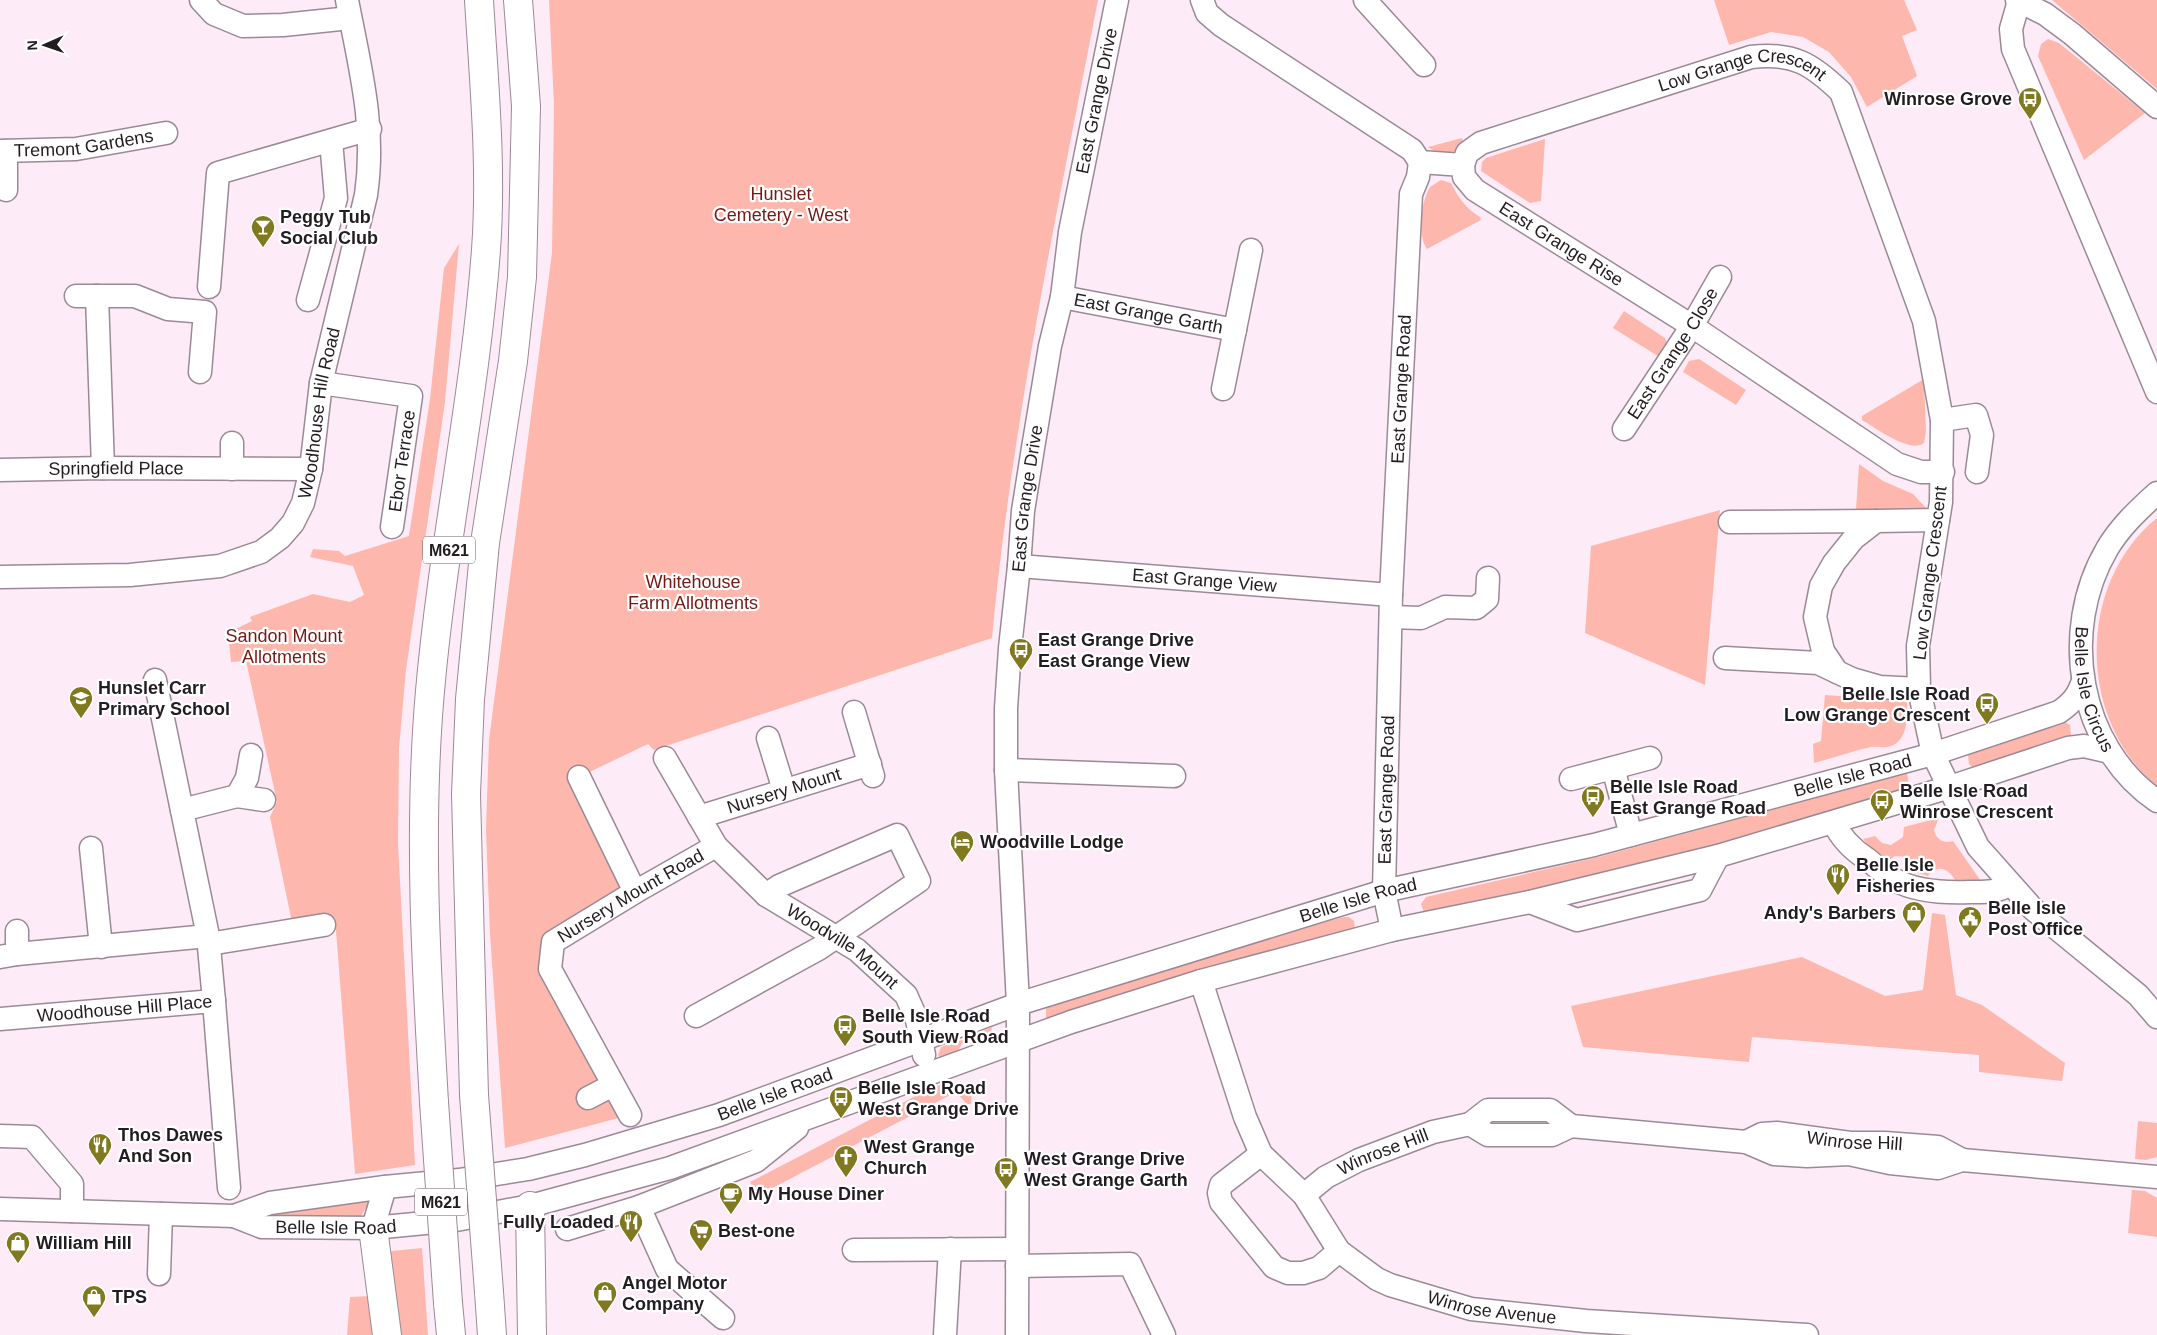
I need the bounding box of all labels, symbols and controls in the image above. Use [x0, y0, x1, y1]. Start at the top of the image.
north arrow [20, 20, 70, 70]
street label: East Grange Drive [1072, 26, 1121, 175]
text: N [24, 40, 40, 51]
street label: Low Grange Crescent [1656, 46, 1830, 96]
bus stop icon: Winrose Grove [2017, 86, 2043, 120]
place label: Winrose Grove [1884, 89, 2012, 109]
street label: Tremont Gardens [13, 125, 155, 161]
park label: Hunslet Cemetery - West [714, 184, 848, 225]
street label: East Grange Rise [1496, 198, 1627, 290]
place label: Peggy Tub Social Club [280, 207, 378, 248]
bar icon: Peggy Tub Social Club [250, 214, 276, 248]
street label: East Grange Close [1623, 284, 1722, 423]
street label: East Grange Garth [1072, 289, 1225, 337]
street label: East Grange Road [1388, 314, 1415, 464]
street label: Woodhouse Hill Road [294, 325, 344, 501]
street label: Ebor Terrace [385, 409, 419, 513]
street label: East Grange Drive [1008, 423, 1047, 573]
street label: Springfield Place [48, 458, 184, 479]
street label: Low Grange Crescent [1909, 485, 1951, 661]
road number: M621 [423, 536, 475, 564]
street label: East Grange View [1131, 565, 1278, 596]
park label: Whitehouse Farm Allotments [628, 572, 758, 613]
park label: Sandon Mount Allotments [225, 626, 343, 667]
street label: Belle Isle Circus [2071, 626, 2118, 756]
place label: East Grange Drive East Grange View [1038, 630, 1194, 671]
bus stop icon: East Grange Drive East Grange View [1008, 637, 1034, 671]
place label: Hunslet Carr Primary School [98, 678, 230, 719]
place label: Belle Isle Road Low Grange Crescent [1784, 684, 1970, 725]
school or university icon: Hunslet Carr Primary School [68, 685, 94, 719]
bus stop icon: Belle Isle Road Low Grange Crescent [1974, 691, 2000, 725]
street label: East Grange Road [1375, 715, 1398, 865]
street label: Belle Isle Road [1792, 750, 1914, 801]
street label: Nursery Mount [725, 764, 843, 818]
place label: Belle Isle Road East Grange Road [1610, 777, 1766, 818]
place label: Belle Isle Road Winrose Crescent [1900, 781, 2053, 822]
bus stop icon: Belle Isle Road East Grange Road [1580, 784, 1606, 818]
bus stop icon: Belle Isle Road Winrose Crescent [1869, 788, 1895, 822]
hotel icon: Woodville Lodge [949, 829, 975, 863]
place label: Woodville Lodge [980, 832, 1124, 852]
street label: Nursery Mount Road [554, 845, 707, 947]
place label: Belle Isle Fisheries [1856, 855, 1935, 896]
restaurant icon: Belle Isle Fisheries [1825, 862, 1851, 896]
street label: Belle Isle Road [1297, 874, 1419, 926]
place label: Belle Isle Post Office [1988, 898, 2083, 939]
street label: Woodville Mount [783, 900, 902, 993]
shop icon: Andy's Barbers [1901, 900, 1927, 934]
place label: Andy's Barbers [1764, 903, 1896, 923]
public building icon: Belle Isle Post Office [1957, 905, 1983, 939]
street label: Woodhouse Hill Place [36, 991, 213, 1026]
place label: Belle Isle Road South View Road [862, 1006, 1009, 1047]
bus stop icon: Belle Isle Road South View Road [832, 1013, 858, 1047]
street label: Belle Isle Road [715, 1064, 835, 1125]
place label: Belle Isle Road West Grange Drive [858, 1078, 1019, 1119]
bus stop icon: Belle Isle Road West Grange Drive [828, 1085, 854, 1119]
place label: Thos Dawes And Son [118, 1125, 223, 1166]
street label: Winrose Hill [1334, 1125, 1431, 1179]
street label: Winrose Hill [1805, 1127, 1903, 1154]
restaurant icon: Thos Dawes And Son [87, 1132, 113, 1166]
place label: West Grange Church [864, 1137, 975, 1178]
church icon: West Grange Church [833, 1144, 859, 1178]
place label: West Grange Drive West Grange Garth [1024, 1149, 1188, 1190]
bus stop icon: West Grange Drive West Grange Garth [993, 1156, 1019, 1190]
cafe icon: My House Diner [718, 1181, 744, 1215]
place label: My House Diner [748, 1184, 884, 1204]
road number: M621 [415, 1188, 467, 1216]
restaurant icon: Fully Loaded [618, 1209, 644, 1243]
place label: Fully Loaded [503, 1212, 614, 1232]
street label: Belle Isle Road [275, 1216, 397, 1238]
supermarket icon: Best-one [688, 1218, 714, 1252]
place label: Best-one [718, 1221, 795, 1241]
shop icon: William Hill [5, 1230, 31, 1264]
place label: William Hill [36, 1233, 132, 1253]
place label: Angel Motor Company [622, 1273, 727, 1314]
shop icon: Angel Motor Company [592, 1280, 618, 1314]
shop icon: TPS [81, 1284, 107, 1318]
place label: TPS [112, 1287, 147, 1307]
street label: Winrose Avenue [1425, 1287, 1557, 1328]

